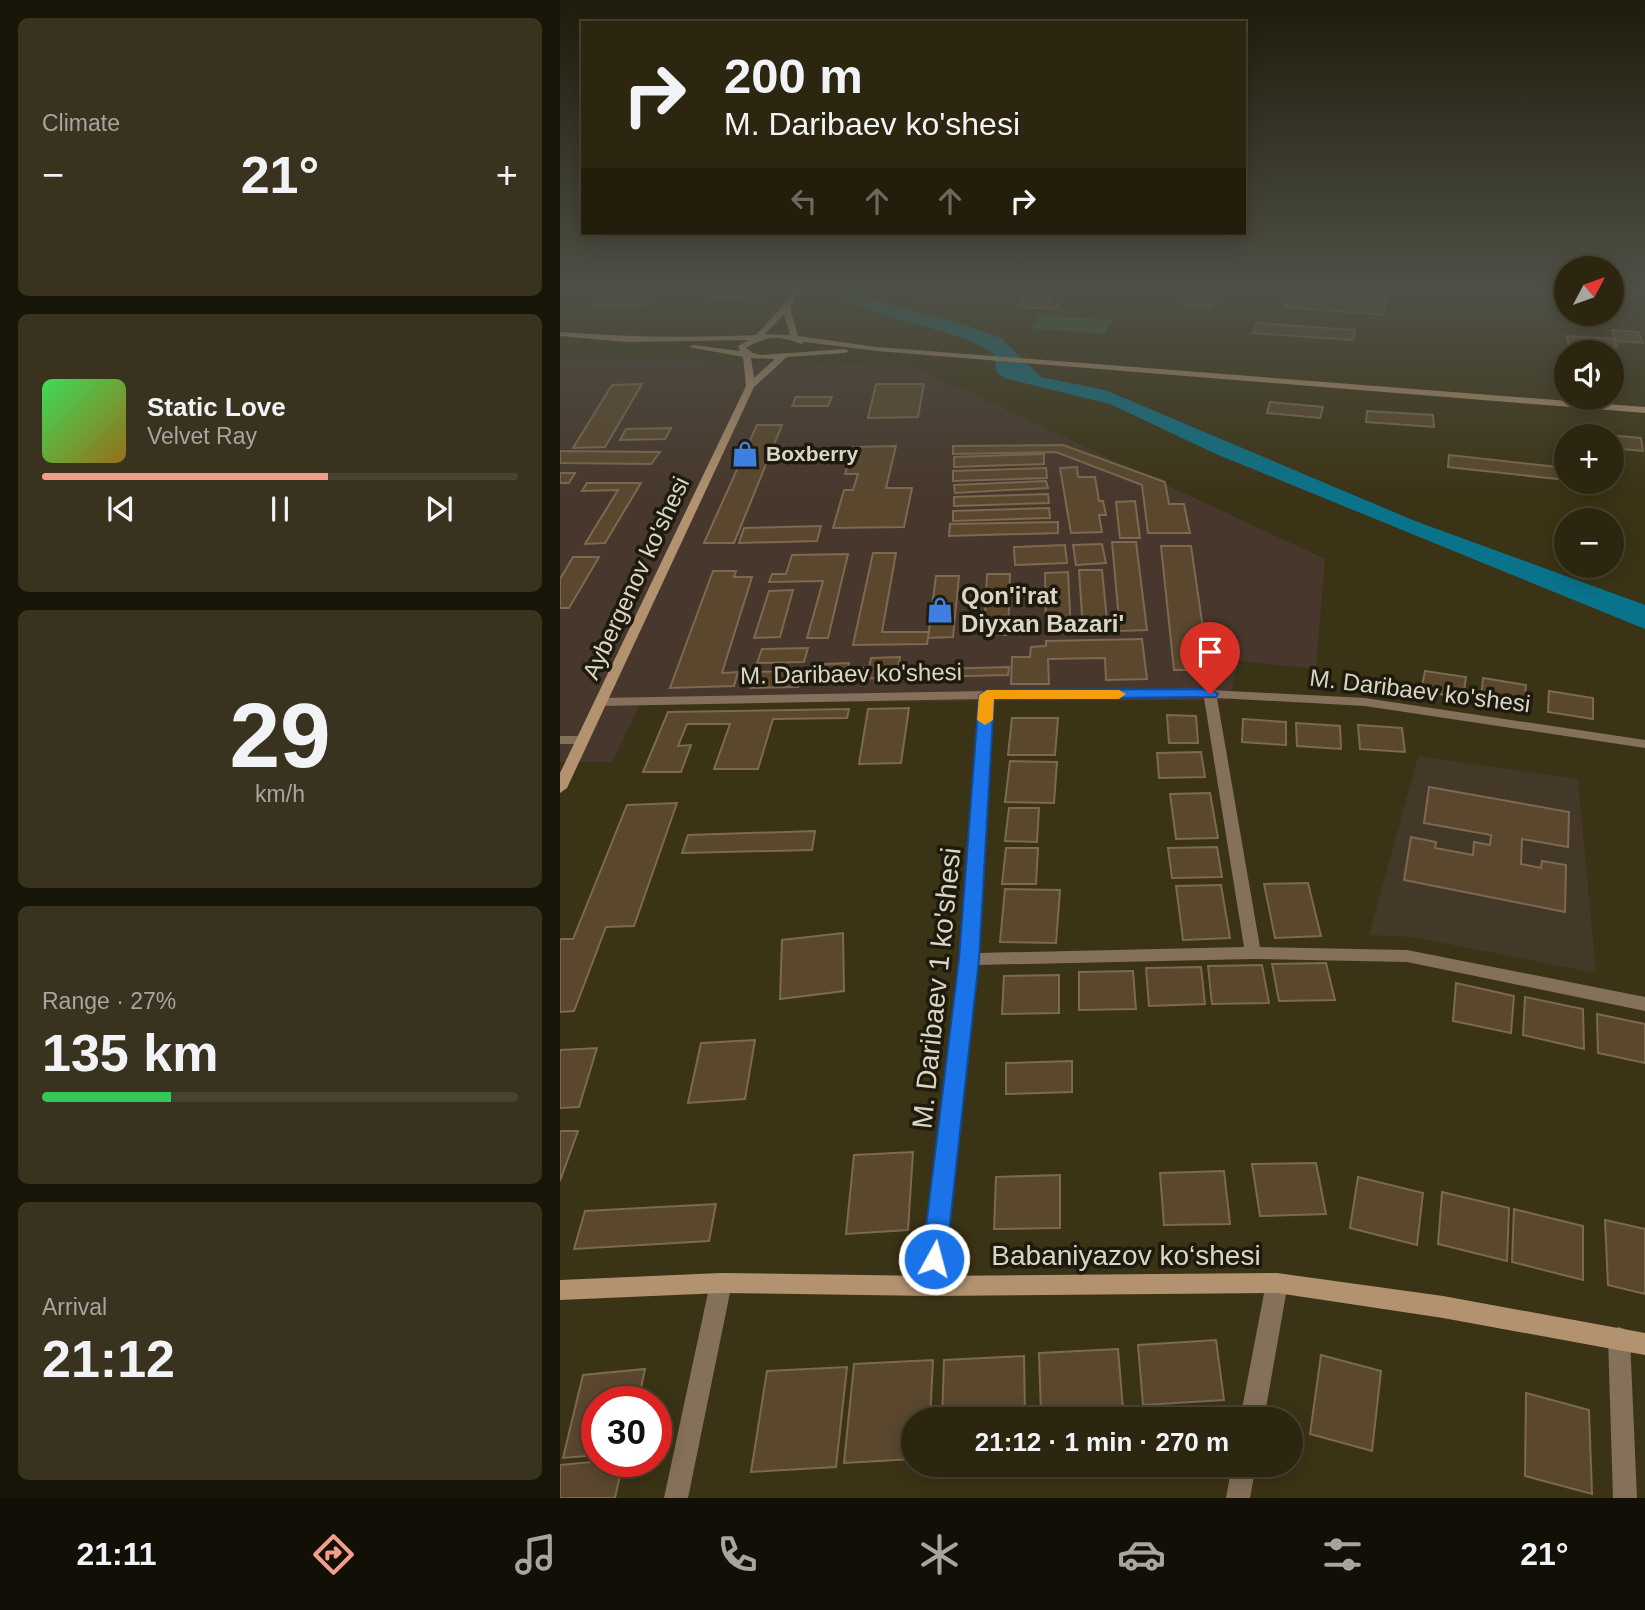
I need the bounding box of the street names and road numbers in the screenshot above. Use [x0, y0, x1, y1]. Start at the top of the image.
street label: Aybergenov ko'shesi [577, 472, 694, 683]
street label: M. Daribaev ko'shesi [740, 658, 962, 689]
street label: M. Daribaev ko'shesi [1308, 664, 1532, 717]
street label: M. Daribaev 1 ko'shesi [906, 846, 967, 1130]
street label: Babaniyazov ko‘shesi [991, 1240, 1261, 1271]

